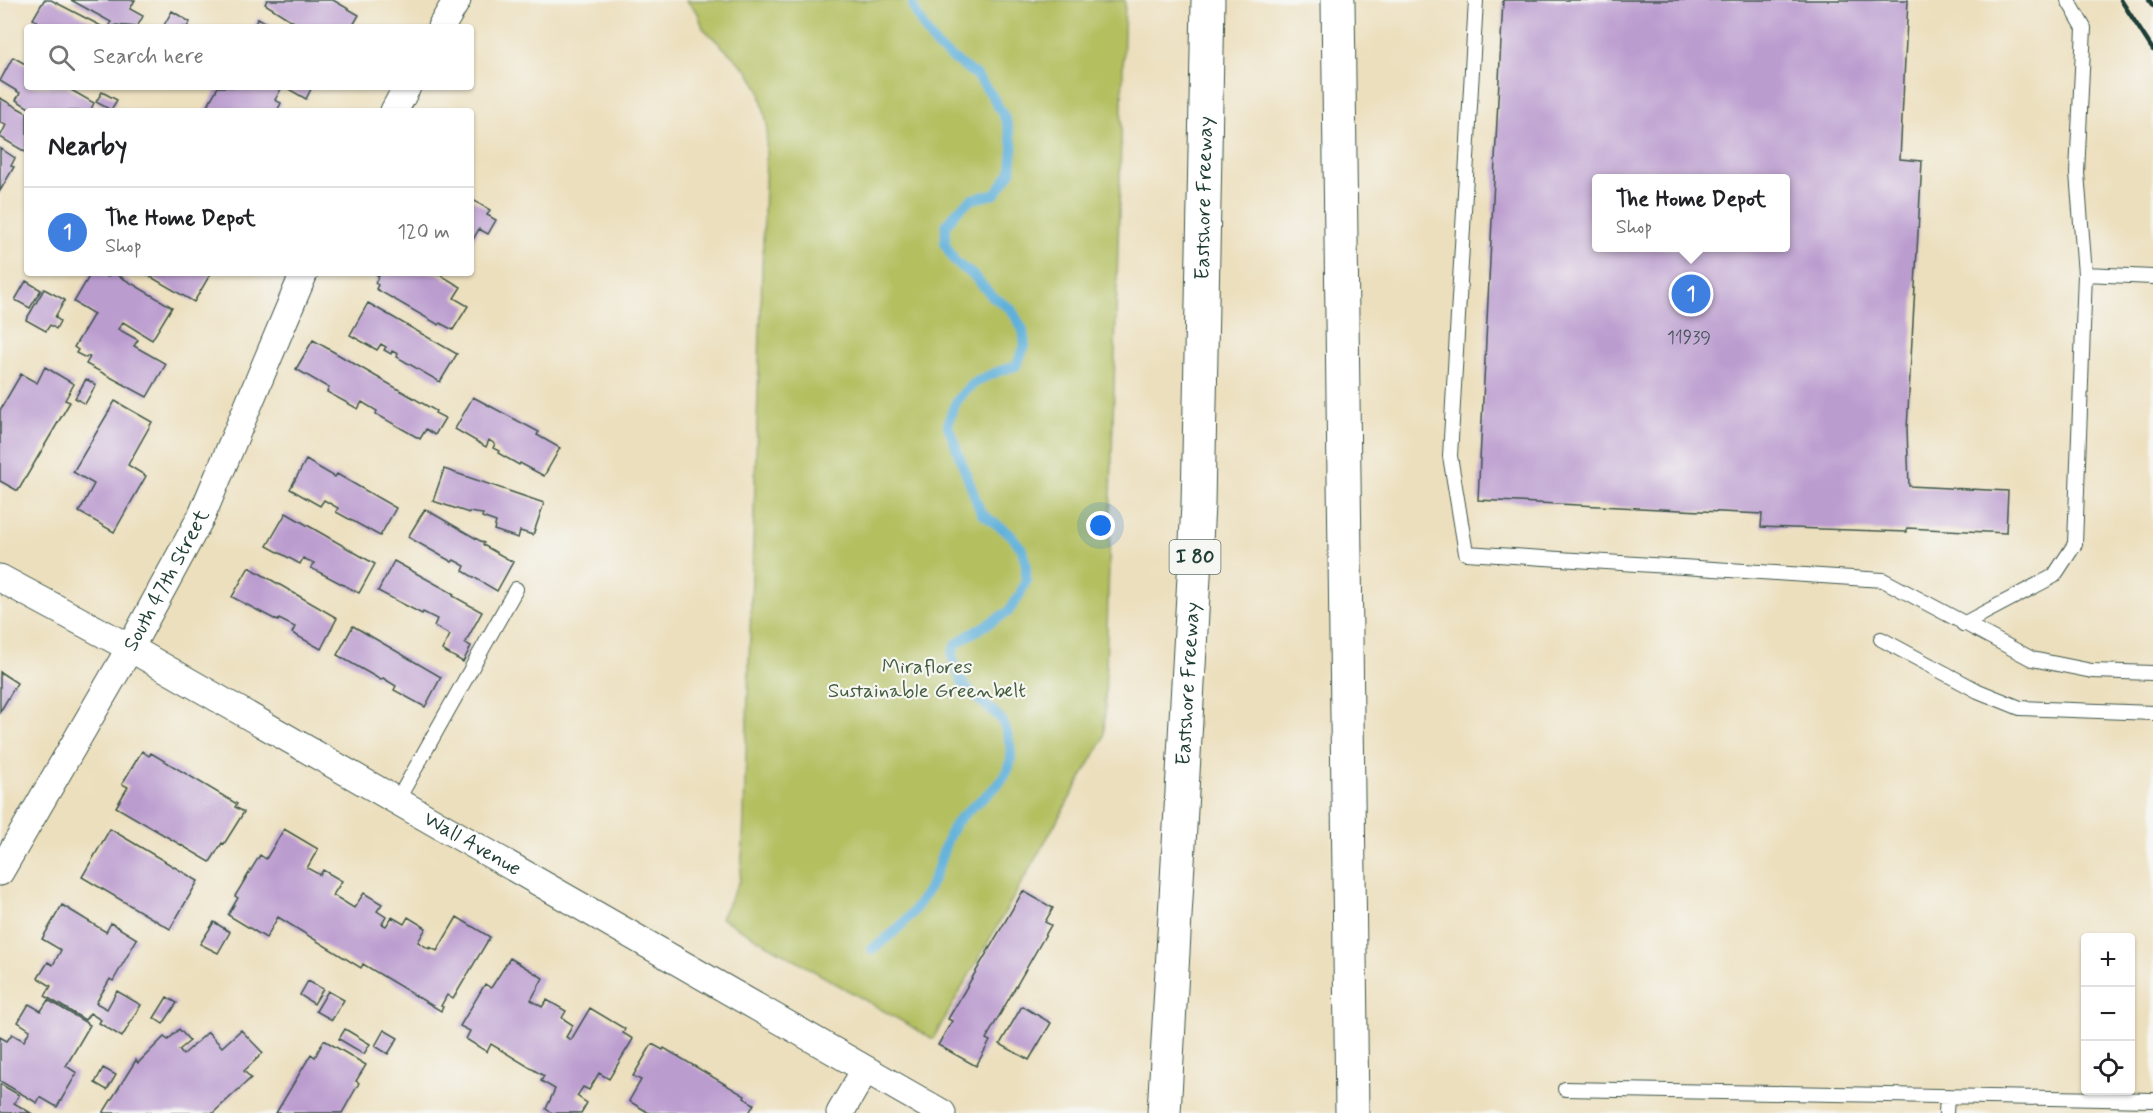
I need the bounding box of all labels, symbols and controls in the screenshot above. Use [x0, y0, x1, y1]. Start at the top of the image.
search box [24, 24, 474, 90]
icon: search [45, 41, 78, 74]
text: Search here [93, 43, 204, 71]
street label: Eastshore Freeway [1188, 116, 1220, 280]
text: Nearby [48, 130, 127, 164]
popup [1592, 174, 1790, 252]
text: The Home Depot [1616, 186, 1766, 214]
text: The Home Depot [105, 205, 256, 233]
text: Shop [1616, 214, 1652, 241]
text: 1 [63, 219, 72, 246]
text: 120 m [397, 219, 450, 246]
text: Shop [105, 233, 142, 260]
pin: 1 [1672, 272, 1710, 316]
house number: 11939 [1667, 326, 1711, 350]
street label: South 47th Street [117, 504, 217, 656]
your location [1086, 511, 1115, 540]
road number: I 80 [1170, 540, 1220, 574]
street label: Eastshore Freeway [1169, 601, 1207, 766]
park label: Miraflores Sustainable Greenbelt [828, 653, 1026, 705]
street label: Wall Avenue [418, 805, 526, 883]
map controls [2081, 933, 2135, 1095]
button: + [2081, 933, 2135, 987]
button: − [2081, 987, 2135, 1041]
button: locate [2081, 1041, 2135, 1095]

